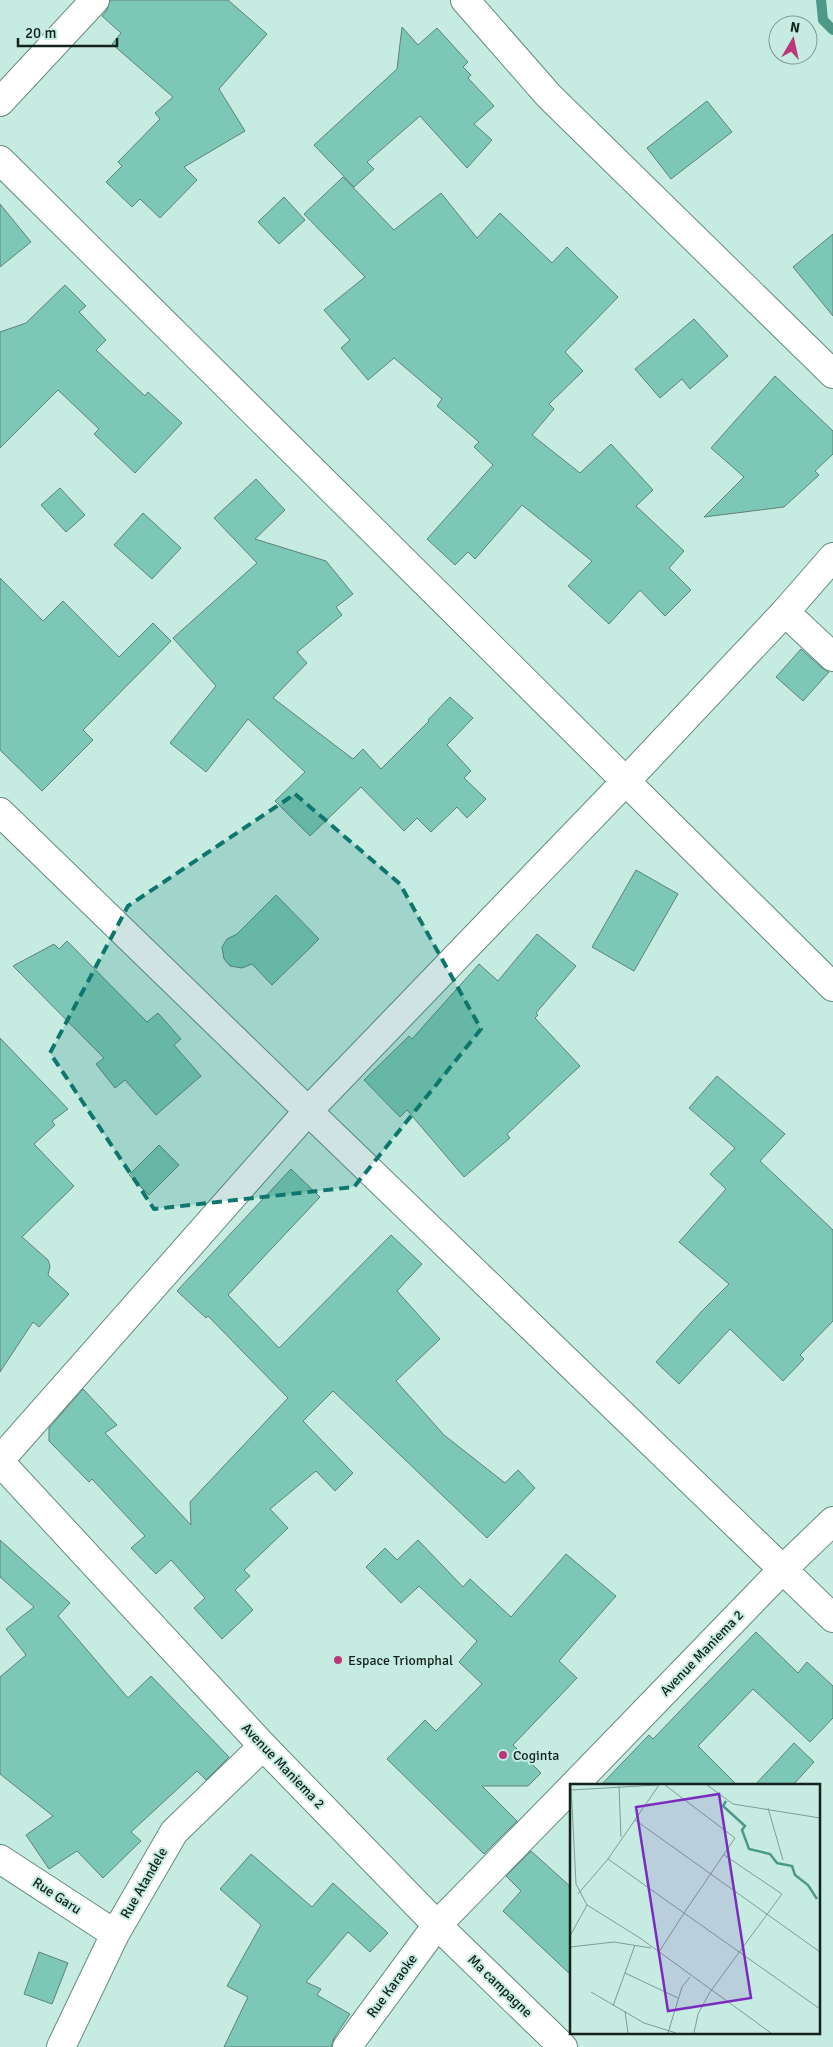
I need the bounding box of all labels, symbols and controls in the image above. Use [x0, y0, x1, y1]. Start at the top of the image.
scale bar [18, 15, 116, 47]
north arrow [768, 15, 818, 65]
text: N [789, 18, 801, 37]
text: 20 m [25, 24, 56, 42]
street label: Avenue Maniema 2 [657, 1607, 747, 1699]
place label: Espace Triomphal [348, 1652, 453, 1669]
marker: Espace Triomphal [332, 1654, 344, 1666]
street label: Avenue Maniema 2 [238, 1720, 328, 1812]
place label: Coginta [513, 1747, 559, 1764]
marker: Coginta [497, 1749, 509, 1761]
inset map [570, 1784, 820, 2034]
street label: Rue Atandele [117, 1844, 171, 1922]
street label: Rue Garu [29, 1874, 85, 1918]
street label: Rue Karaoke [363, 1951, 421, 2021]
street label: Ma campagne [464, 1951, 536, 2021]

